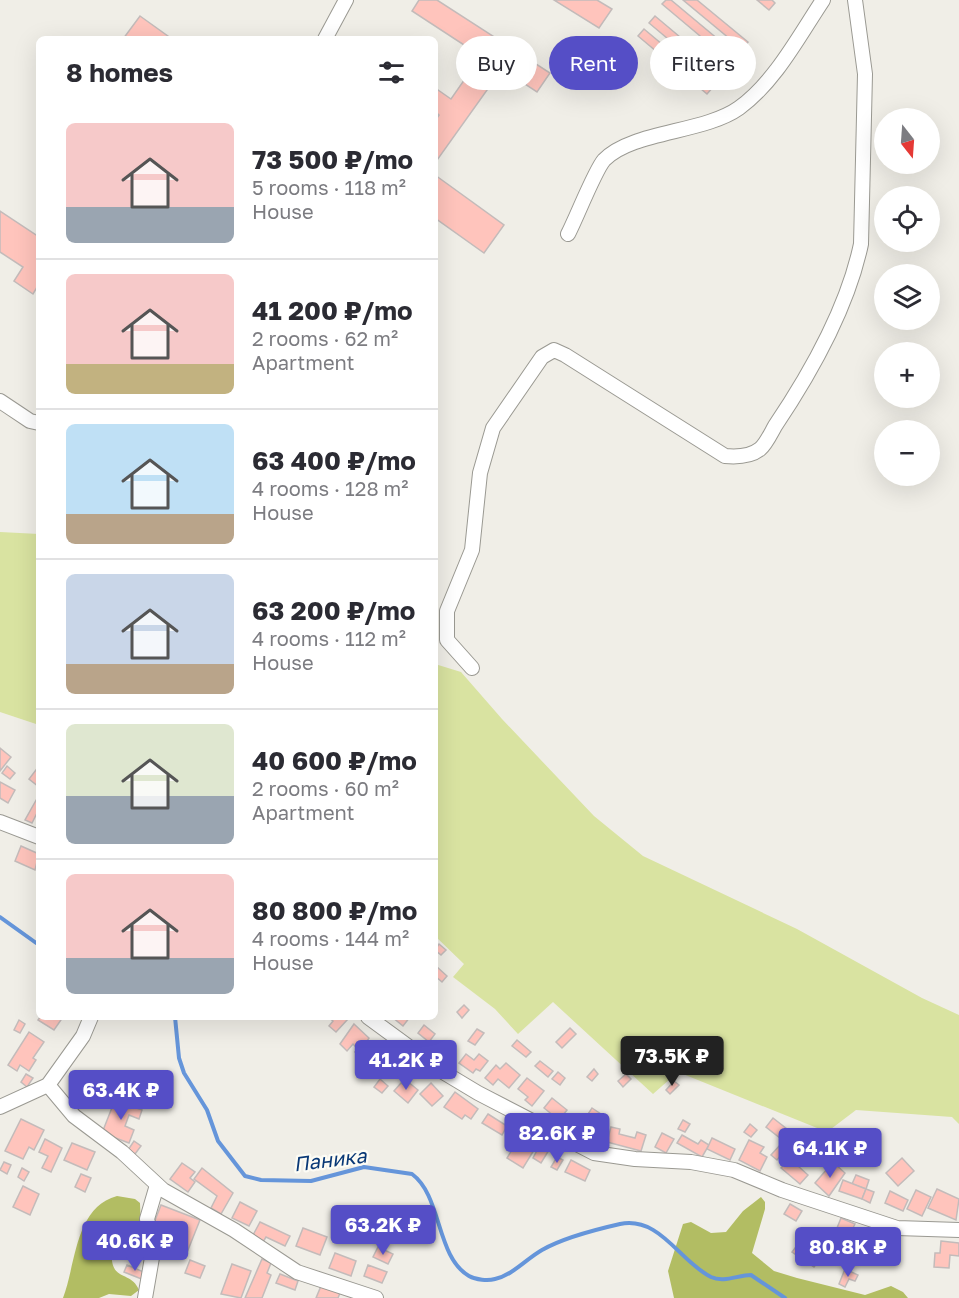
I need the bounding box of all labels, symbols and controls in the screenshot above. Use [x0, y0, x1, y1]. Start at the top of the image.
chip: Buy [456, 36, 537, 90]
chip: Rent [549, 36, 638, 90]
chip: Filters [650, 36, 756, 90]
icon: filters [375, 56, 408, 89]
text: 8 homes [66, 57, 173, 88]
north arrow [874, 108, 940, 174]
map controls [874, 108, 940, 486]
text: 73 500 ₽/mo [252, 144, 413, 175]
icon: home [114, 147, 186, 219]
text: 5 rooms · 118 m² [252, 175, 406, 199]
button: locate [874, 186, 940, 252]
text: House [252, 199, 314, 223]
button: layers [874, 264, 940, 330]
text: 41 200 ₽/mo [252, 295, 413, 326]
icon: home [114, 298, 186, 370]
text: 2 rooms · 62 m² [252, 326, 398, 350]
button: + [874, 342, 940, 408]
text: Apartment [252, 350, 355, 374]
button: − [874, 420, 940, 486]
text: 63 400 ₽/mo [252, 445, 416, 476]
icon: home [114, 448, 186, 520]
text: 4 rooms · 128 m² [252, 476, 409, 500]
text: House [252, 500, 314, 524]
text: 63 200 ₽/mo [252, 595, 415, 626]
icon: home [114, 598, 186, 670]
text: 4 rooms · 112 m² [252, 626, 406, 650]
text: House [252, 650, 314, 674]
text: 40 600 ₽/mo [252, 745, 417, 776]
icon: home [114, 748, 186, 820]
text: 2 rooms · 60 m² [252, 776, 399, 800]
text: Apartment [252, 800, 355, 824]
text: 80 800 ₽/mo [252, 895, 417, 926]
icon: home [114, 898, 186, 970]
text: 4 rooms · 144 m² [252, 926, 409, 950]
text: House [252, 950, 314, 974]
pin: 73.5K ₽ [617, 1036, 727, 1087]
pin: 41.2K ₽ [351, 1040, 461, 1091]
text: 73.5K ₽ [635, 1043, 709, 1067]
text: 41.2K ₽ [369, 1047, 443, 1071]
pin: 63.4K ₽ [66, 1070, 176, 1121]
text: 63.4K ₽ [83, 1077, 159, 1101]
pin: 82.6K ₽ [502, 1113, 612, 1164]
text: 82.6K ₽ [518, 1120, 596, 1144]
pin: 64.1K ₽ [775, 1128, 885, 1179]
text: 64.1K ₽ [793, 1135, 867, 1159]
water label: Паника [292, 1143, 368, 1175]
pin: 63.2K ₽ [328, 1205, 438, 1256]
text: 63.2K ₽ [345, 1212, 421, 1236]
pin: 40.6K ₽ [80, 1221, 190, 1272]
pin: 80.8K ₽ [793, 1227, 903, 1278]
text: 40.6K ₽ [96, 1228, 174, 1252]
text: 80.8K ₽ [809, 1234, 887, 1258]

